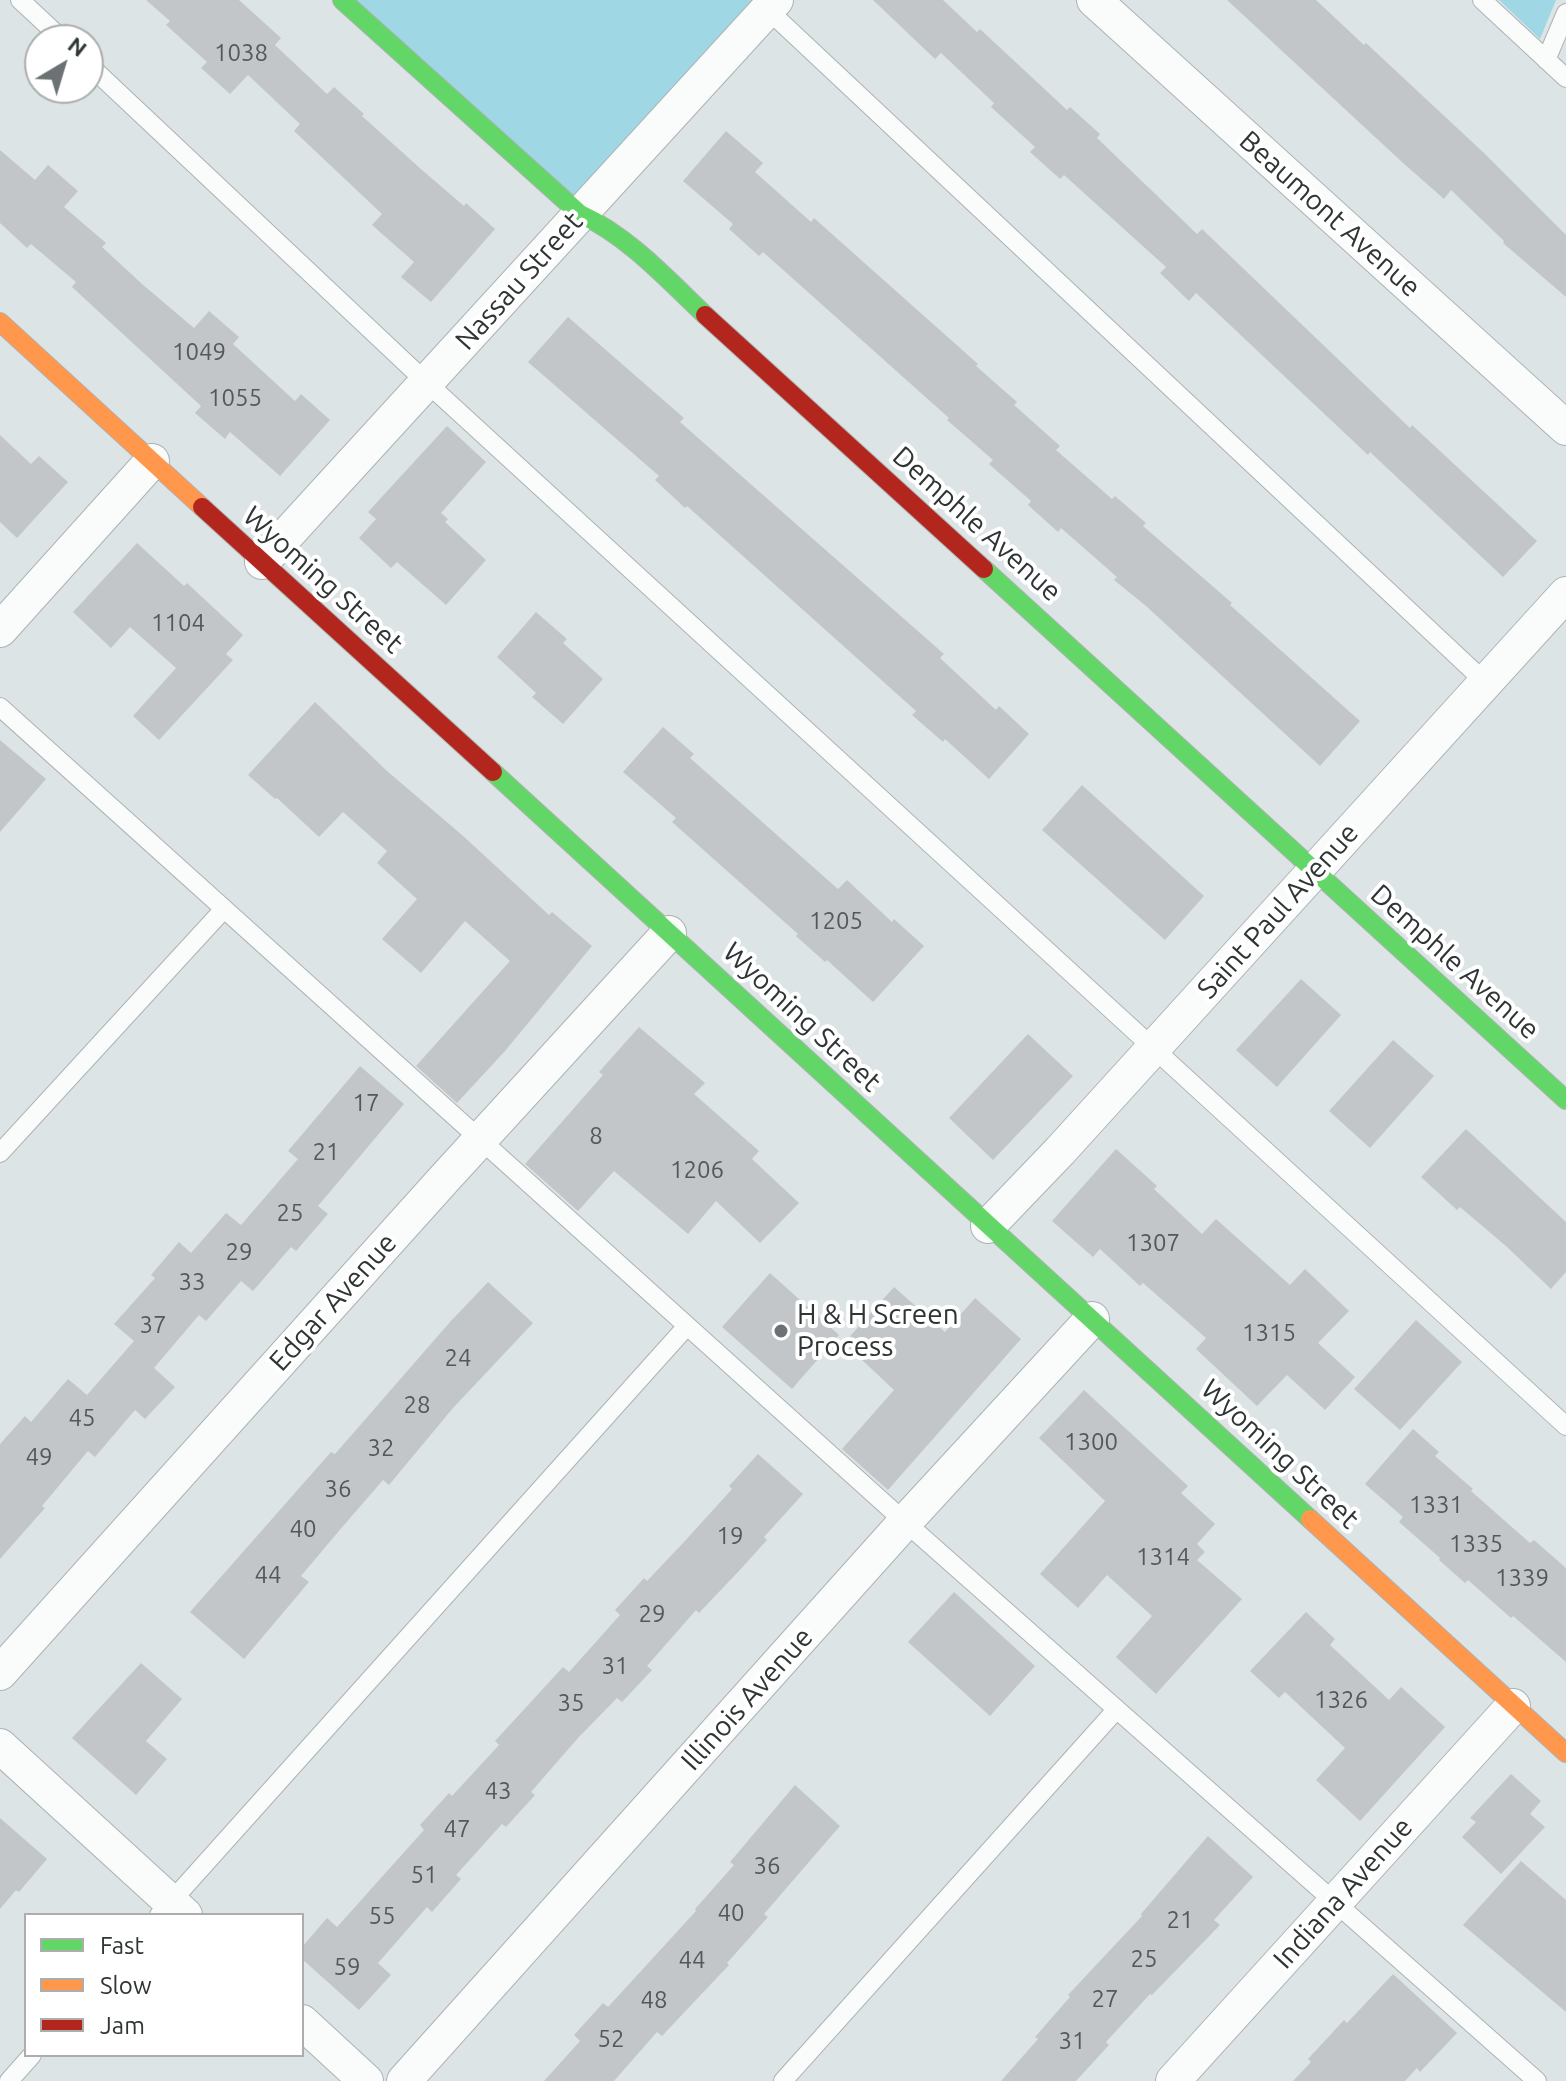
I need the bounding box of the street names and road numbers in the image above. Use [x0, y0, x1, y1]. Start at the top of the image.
street label: Beaumont Avenue [1233, 124, 1427, 304]
street label: Nassau Street [448, 205, 590, 357]
street label: Demphle Avenue [886, 439, 1068, 609]
street label: Wyoming Street [236, 499, 410, 661]
street label: Saint Paul Avenue [1190, 816, 1366, 1006]
street label: Demphle Avenue [1364, 877, 1546, 1047]
street label: Wyoming Street [716, 935, 888, 1099]
street label: Edgar Avenue [262, 1226, 404, 1378]
street label: Wyoming Street [1194, 1372, 1366, 1536]
street label: Illinois Avenue [674, 1621, 820, 1777]
street label: Indiana Avenue [1266, 1810, 1420, 1976]

